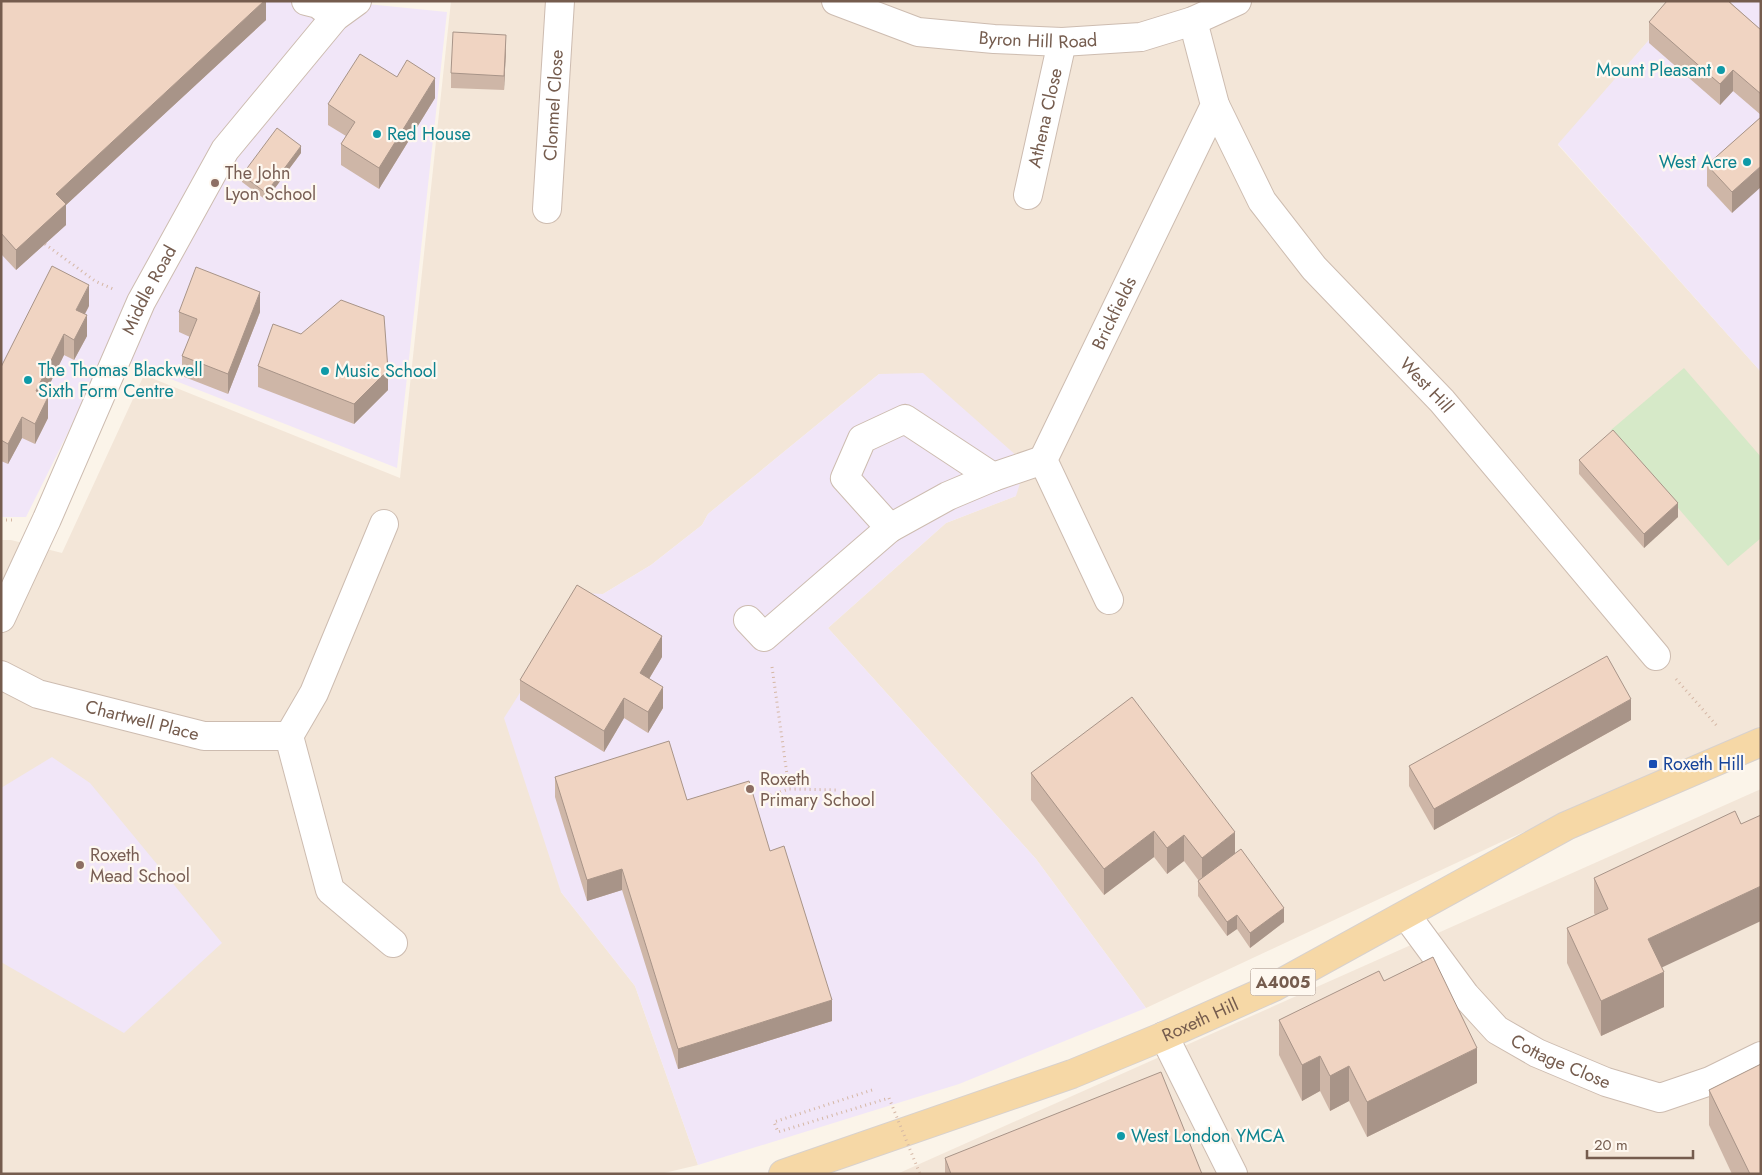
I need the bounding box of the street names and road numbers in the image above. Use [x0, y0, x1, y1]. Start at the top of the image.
street label: Byron Hill Road [978, 25, 1098, 55]
street label: Clonmel Close [537, 49, 570, 162]
street label: Athena Close [1021, 66, 1069, 170]
street label: Middle Road [115, 240, 183, 339]
street label: Brickfields [1085, 272, 1143, 354]
street label: West Hill [1393, 351, 1460, 419]
street label: Chartwell Place [82, 693, 202, 747]
road number: A4005 [1250, 969, 1316, 996]
street label: Roxeth Hill [1158, 991, 1243, 1048]
street label: Cottage Close [1506, 1027, 1615, 1095]

